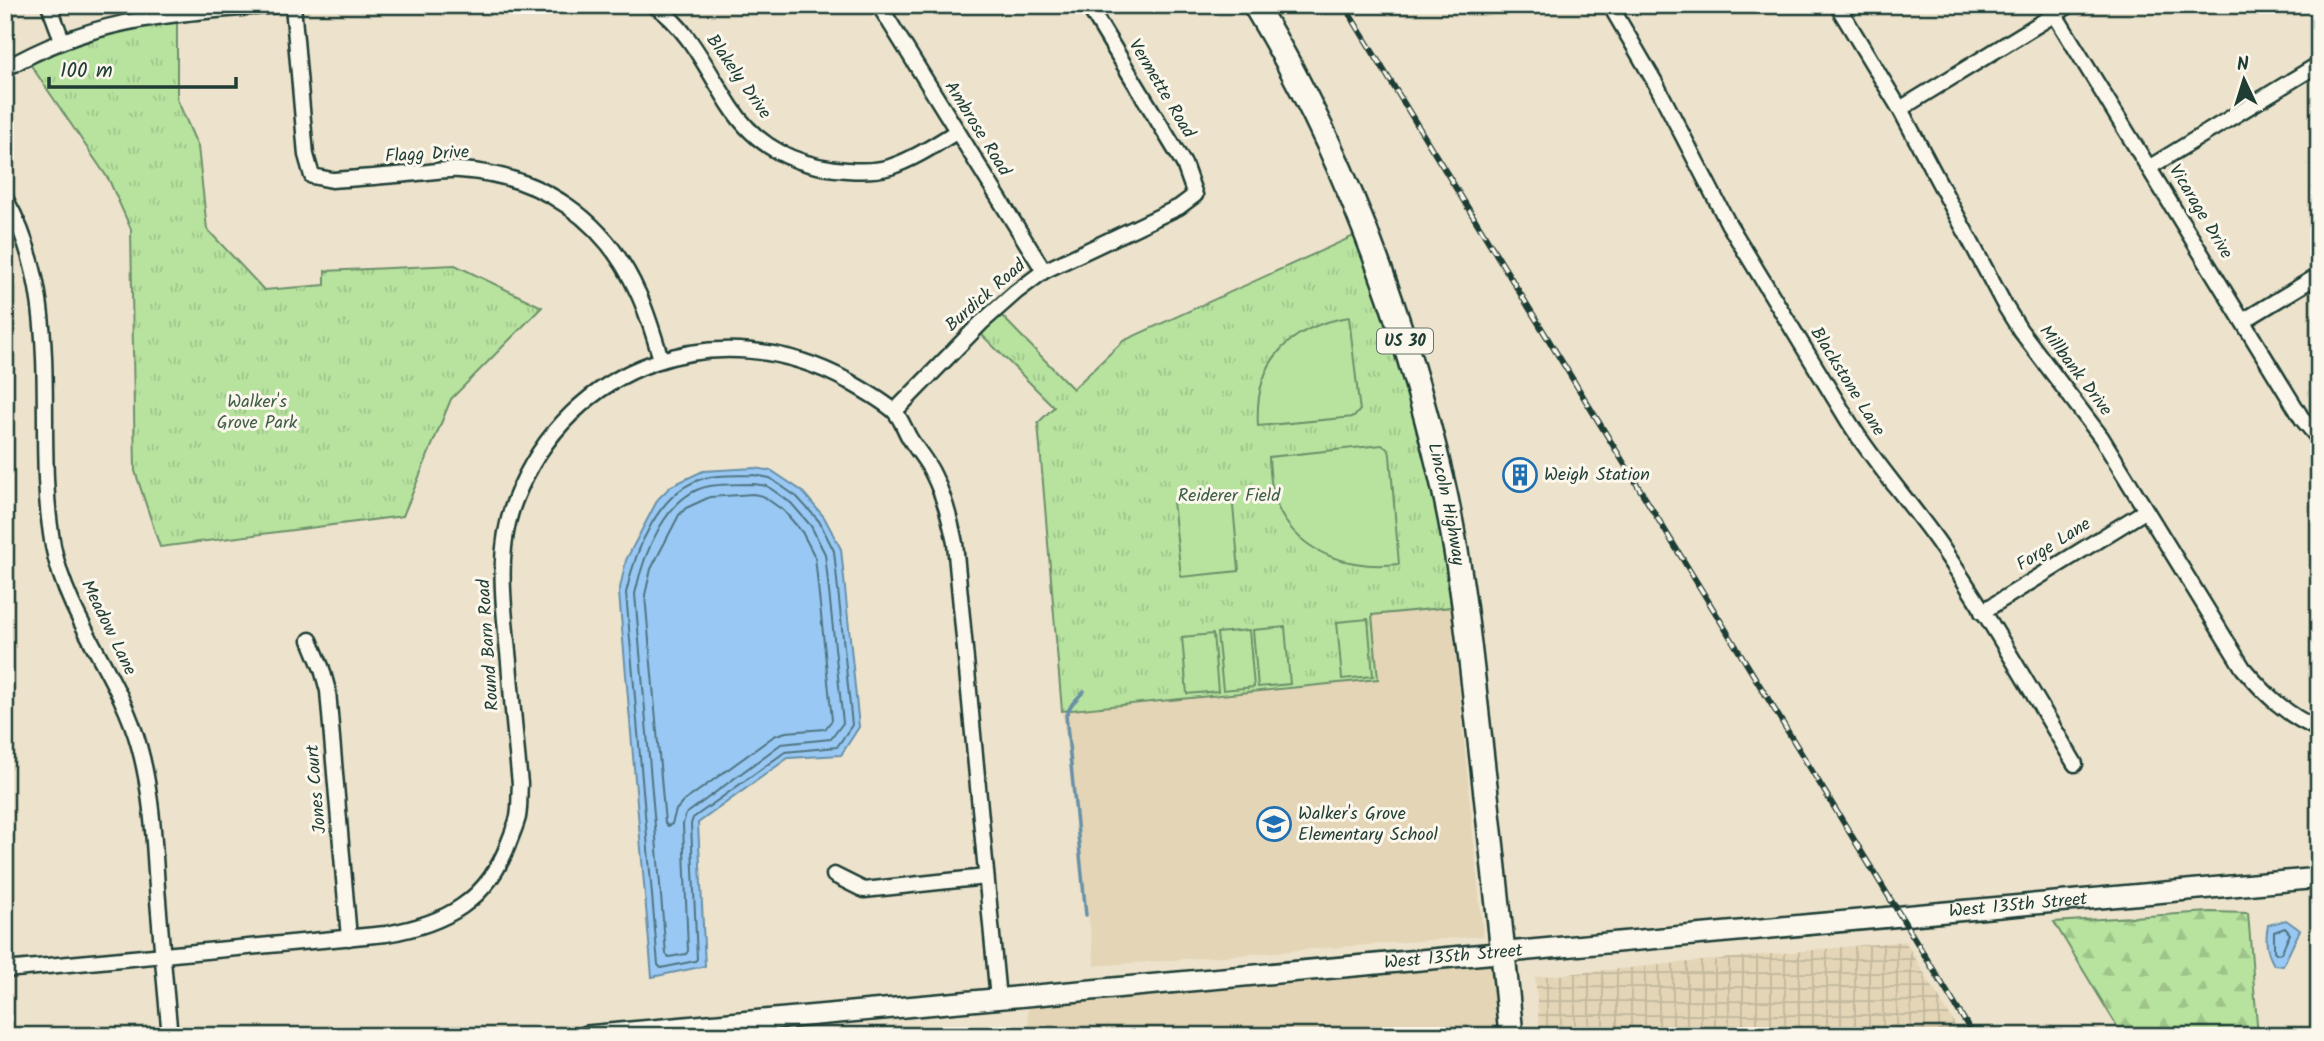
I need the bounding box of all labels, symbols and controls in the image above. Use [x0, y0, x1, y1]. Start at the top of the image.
street label: Blakely Drive [698, 28, 778, 126]
street label: Vermette Road [1120, 34, 1203, 145]
scale bar [49, 46, 236, 90]
north arrow [2208, 46, 2278, 116]
text: N [2236, 50, 2250, 80]
text: 100 m [60, 55, 113, 88]
street label: Ambrose Road [936, 76, 1018, 183]
street label: Flagg Drive [384, 138, 470, 172]
street label: Vicarage Drive [2160, 159, 2240, 265]
street label: Burdick Road [939, 252, 1034, 339]
street label: Millbank Drive [2031, 319, 2119, 423]
street label: Blackstone Lane [1802, 322, 1892, 442]
road number: US 30 [1377, 328, 1433, 354]
park label: Walker's Grove Park [217, 388, 298, 438]
street label: Lincoln Highway [1419, 440, 1473, 568]
building icon: Weigh Station [1501, 456, 1539, 494]
place label: Weigh Station [1544, 461, 1650, 490]
park label: Reiderer Field [1178, 482, 1281, 511]
street label: Forge Lane [2011, 511, 2097, 579]
street label: Meadow Lane [72, 575, 144, 681]
street label: Round Barn Road [470, 577, 508, 712]
street label: Jones Court [299, 742, 335, 835]
place label: Walker's Grove Elementary School [1298, 800, 1439, 850]
school or university icon: Walker's Grove Elementary School [1255, 805, 1293, 843]
street label: West 135th Street [1947, 885, 2090, 926]
street label: West 135th Street [1383, 936, 1525, 978]

